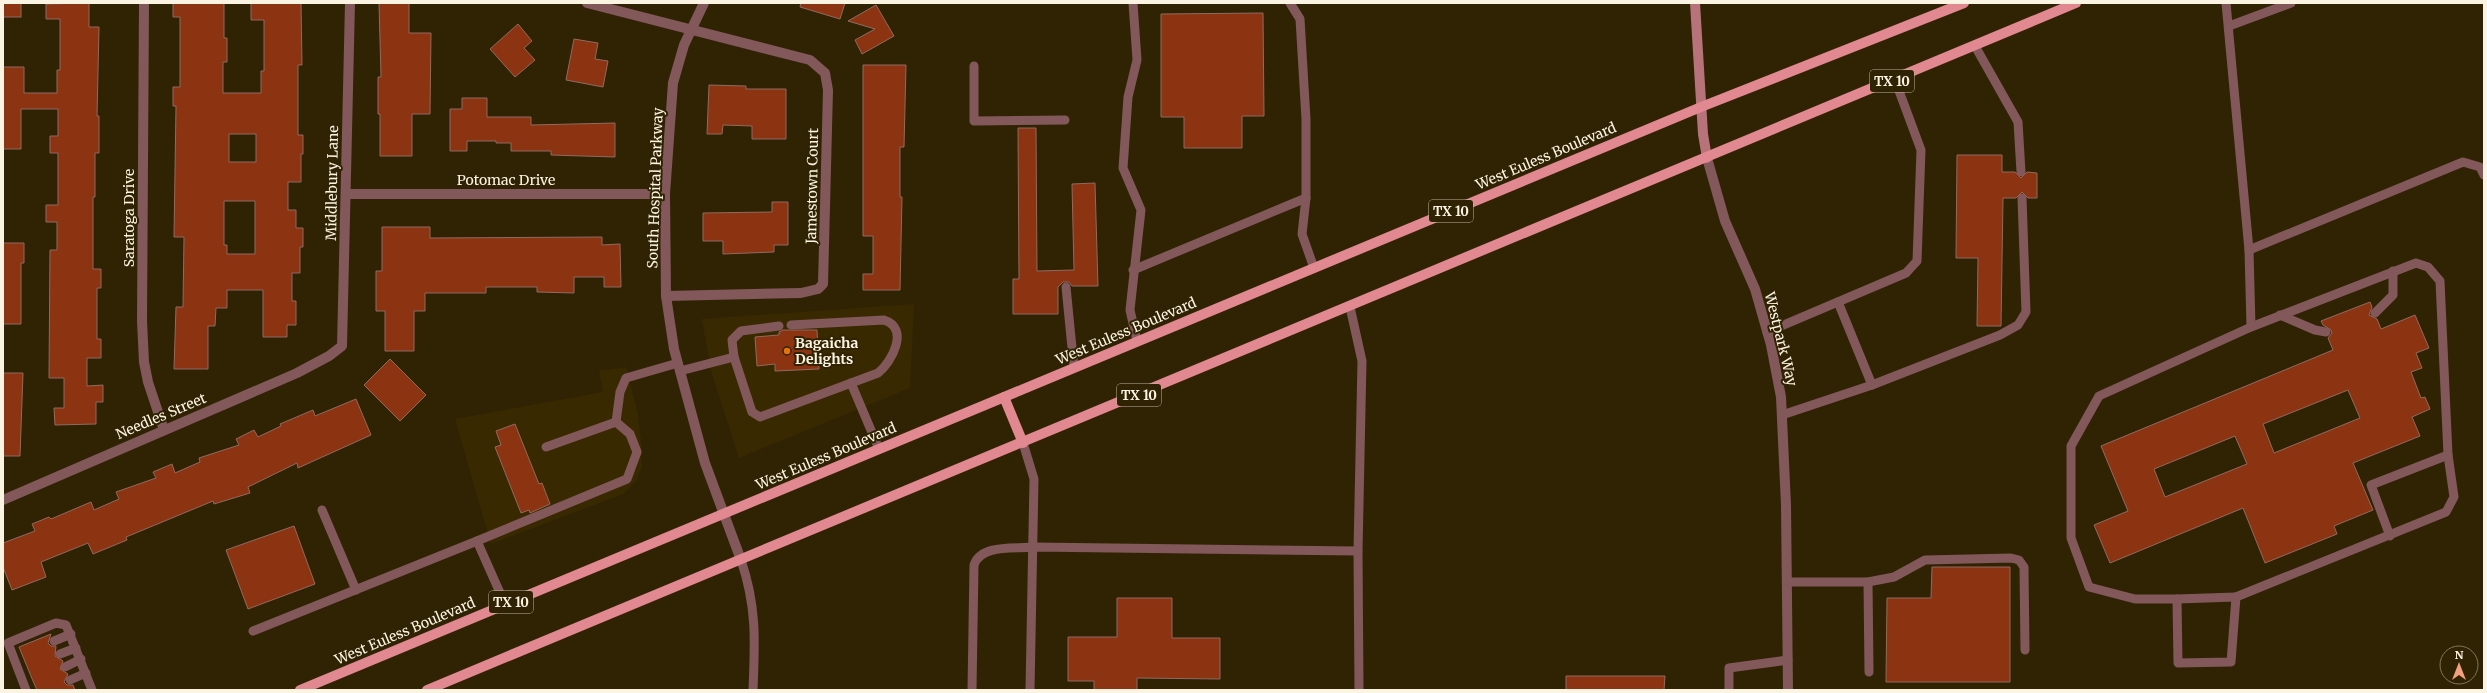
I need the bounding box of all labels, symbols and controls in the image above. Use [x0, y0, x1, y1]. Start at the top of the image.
road number: TX 10 [1870, 70, 1914, 92]
street label: South Hospital Parkway [643, 106, 667, 269]
street label: West Euless Boulevard [1472, 118, 1619, 194]
street label: Middlebury Lane [322, 125, 342, 241]
street label: Jamestown Court [802, 127, 822, 245]
street label: Saratoga Drive [120, 169, 138, 267]
street label: Potomac Drive [457, 171, 555, 189]
road number: TX 10 [1429, 200, 1473, 222]
street label: Westpark Way [1760, 289, 1802, 389]
street label: West Euless Boulevard [1052, 293, 1199, 369]
place label: Bagaicha Delights [795, 334, 858, 368]
marker: Bagaicha Delights [782, 346, 792, 356]
road number: TX 10 [1117, 384, 1161, 406]
street label: Needles Street [113, 389, 209, 443]
street label: West Euless Boulevard [752, 418, 899, 494]
road number: TX 10 [489, 591, 533, 613]
street label: West Euless Boulevard [331, 593, 478, 669]
north arrow [2439, 645, 2479, 685]
text: N [2455, 648, 2464, 662]

